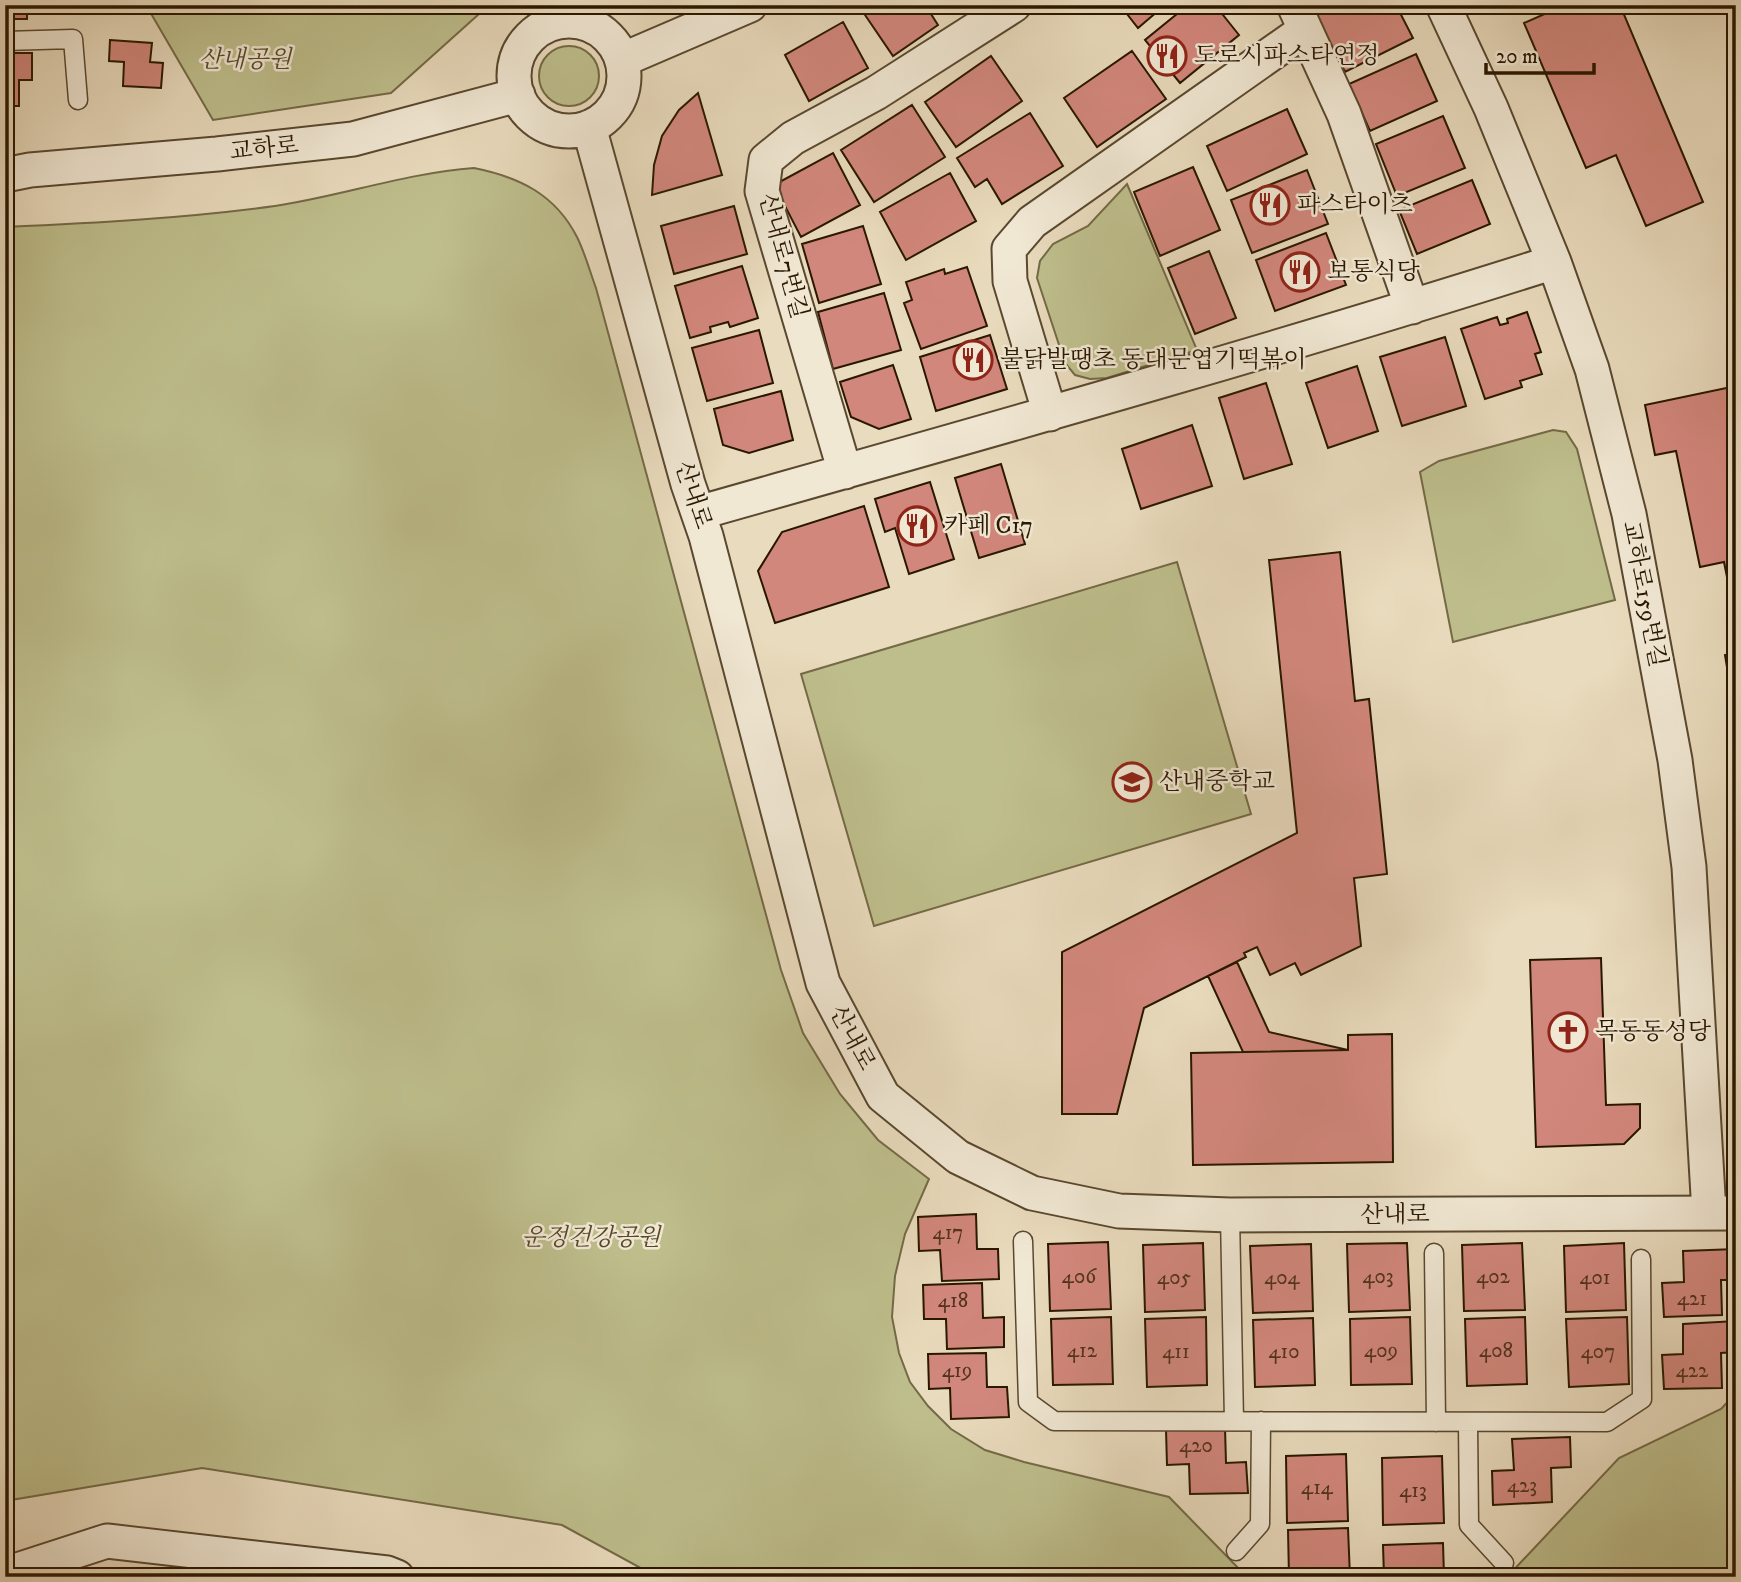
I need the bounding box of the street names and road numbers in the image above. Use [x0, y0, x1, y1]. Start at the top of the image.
street label: 교하로 [228, 130, 300, 168]
street label: 산내로7번길 [752, 190, 814, 322]
street label: 산내로 [668, 457, 718, 533]
street label: 교하로159번길 [1615, 518, 1673, 670]
street label: 산내로 [822, 1000, 882, 1076]
street label: 산내로 [1360, 1200, 1430, 1230]

